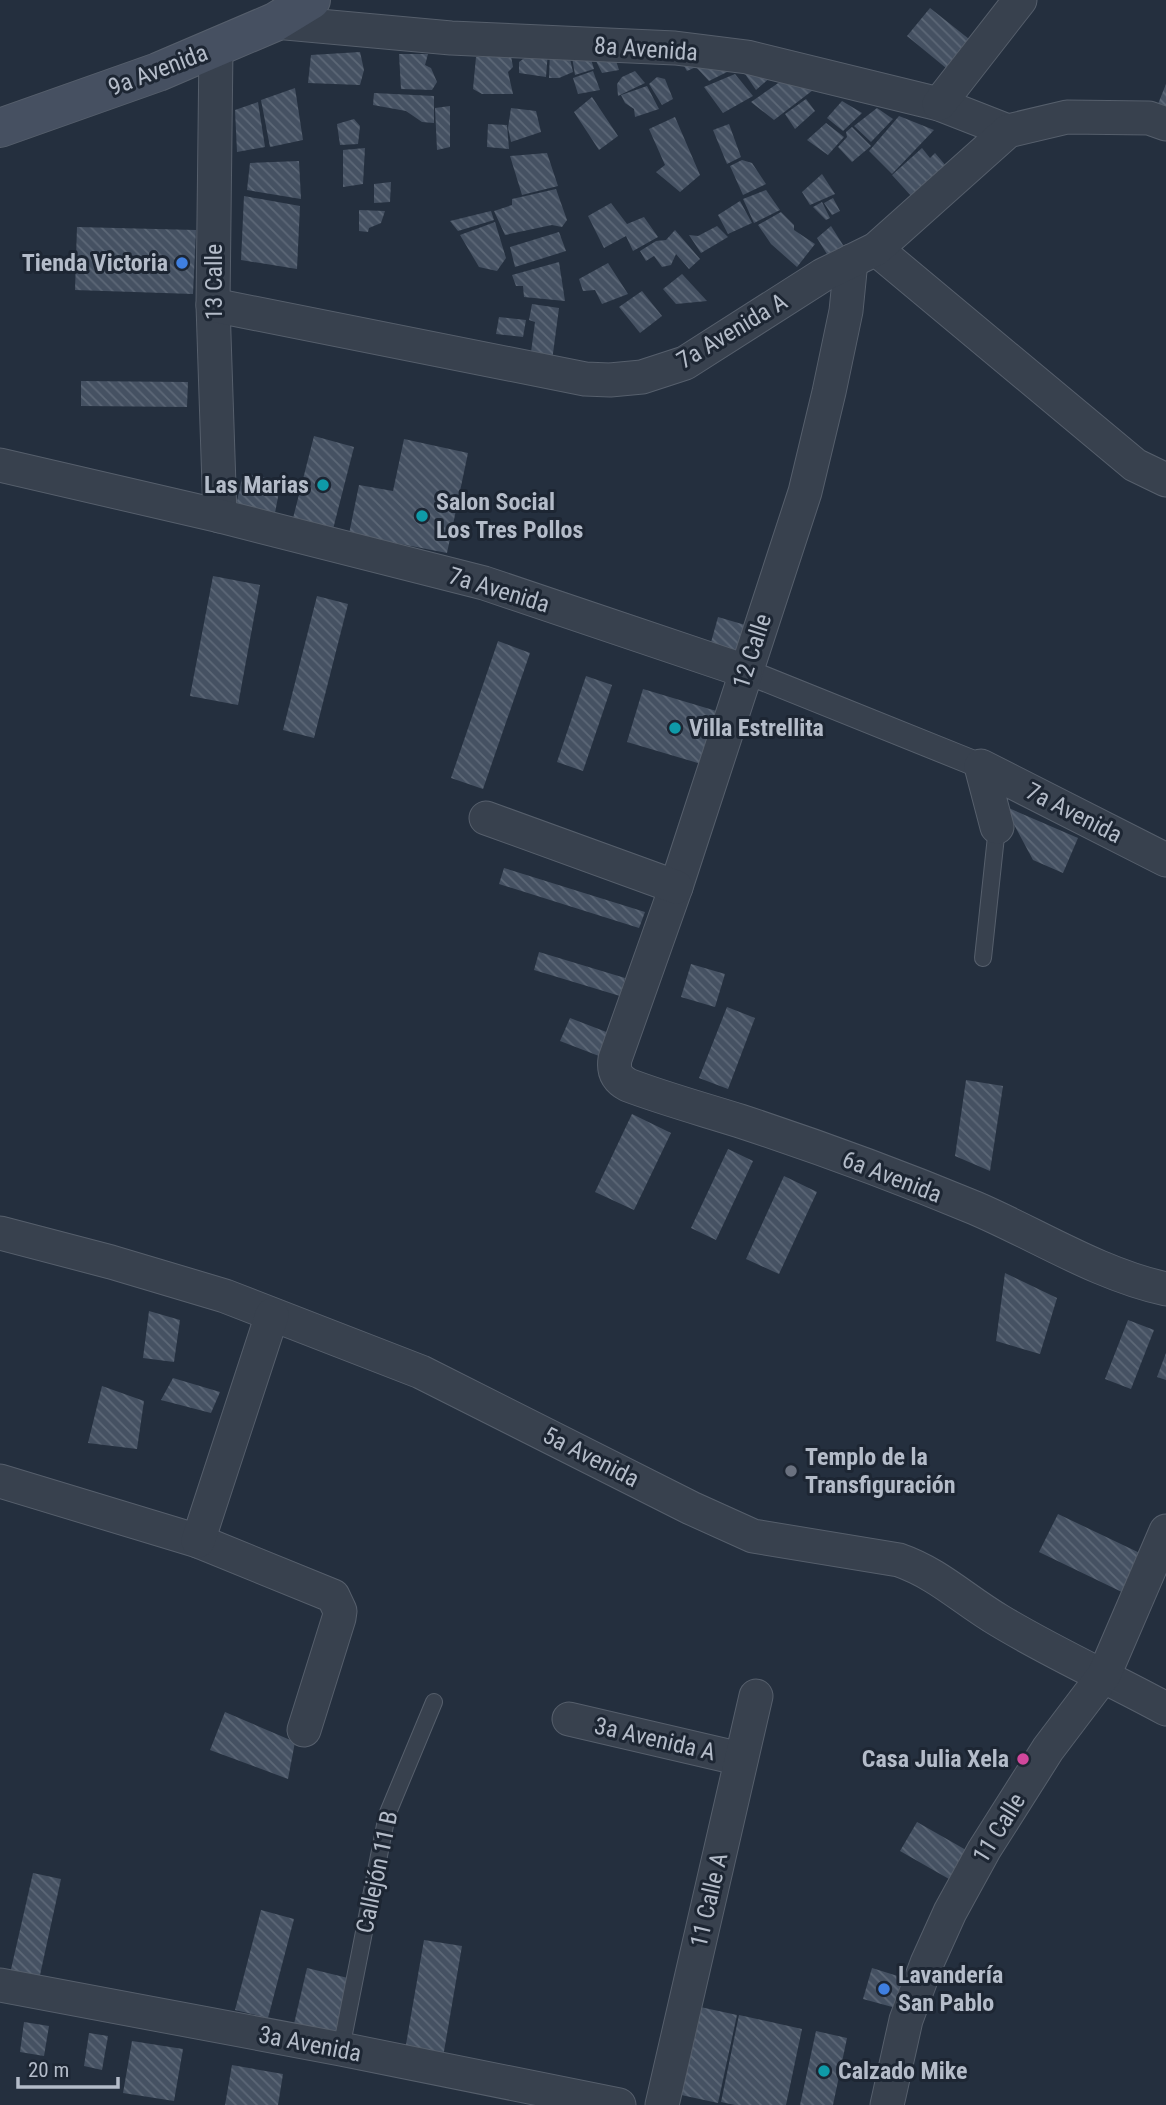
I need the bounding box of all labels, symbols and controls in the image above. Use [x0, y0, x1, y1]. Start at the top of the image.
street label: 8a Avenida [593, 31, 699, 67]
street label: 9a Avenida [104, 38, 212, 102]
street label: 13 Calle [200, 244, 228, 320]
place label: Tienda Victoria [22, 249, 168, 277]
marker: Tienda Victoria [174, 255, 190, 271]
street label: 7a Avenida A [672, 287, 792, 375]
place label: Las Marias [204, 471, 309, 499]
marker: Las Marias [315, 477, 331, 493]
place label: Salon Social Los Tres Pollos [436, 488, 584, 544]
marker: Salon Social Los Tres Pollos [414, 508, 430, 524]
street label: 7a Avenida [445, 561, 553, 619]
street label: 12 Calle [727, 610, 777, 692]
place label: Villa Estrellita [689, 714, 824, 742]
marker: Villa Estrellita [667, 720, 683, 736]
street label: 7a Avenida [1021, 777, 1127, 849]
street label: 6a Avenida [838, 1145, 946, 1209]
street label: 5a Avenida [538, 1421, 644, 1493]
place label: Templo de la Transfiguración [805, 1443, 956, 1499]
marker: Templo de la Transfiguración [783, 1463, 799, 1479]
street label: 3a Avenida A [592, 1711, 718, 1767]
place label: Casa Julia Xela [862, 1745, 1009, 1773]
marker: Casa Julia Xela [1015, 1751, 1031, 1767]
street label: 11 Calle [967, 1788, 1031, 1868]
street label: Callejón 11 B [350, 1808, 404, 1936]
street label: 11 Calle A [685, 1850, 733, 1950]
place label: Lavandería San Pablo [898, 1961, 1003, 2017]
marker: Lavandería San Pablo [876, 1981, 892, 1997]
street label: 3a Avenida [256, 2020, 364, 2068]
scale bar [18, 2046, 117, 2090]
place label: Calzado Mike [838, 2057, 968, 2085]
text: 20 m [28, 2058, 69, 2082]
marker: Calzado Mike [816, 2063, 832, 2079]

